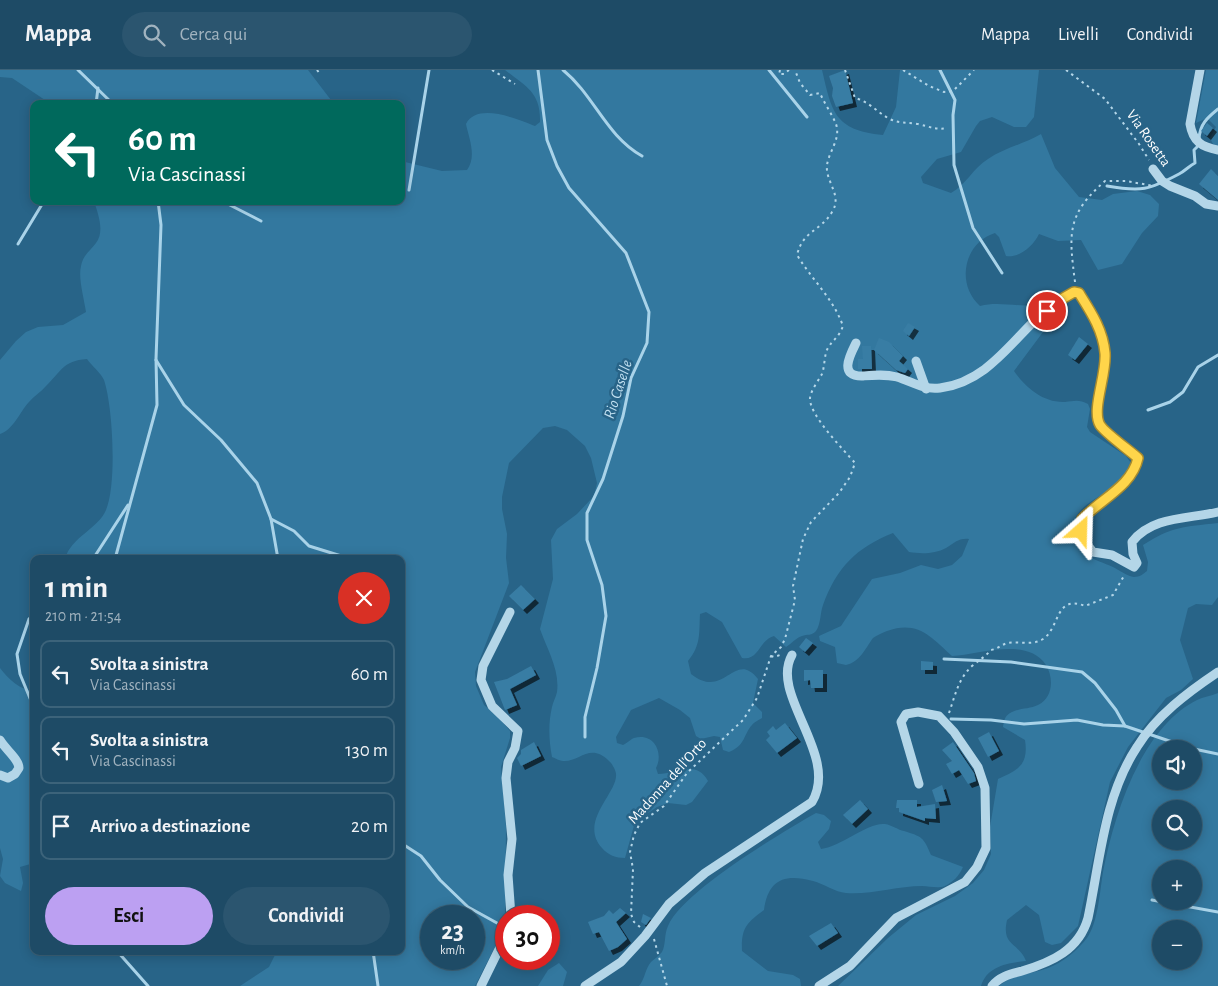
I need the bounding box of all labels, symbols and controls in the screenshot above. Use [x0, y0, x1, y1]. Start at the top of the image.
search box [122, 12, 472, 57]
icon: search [140, 21, 168, 49]
text: Mappa [25, 22, 92, 46]
text: Cerca qui [180, 25, 247, 44]
text: Mappa [981, 26, 1030, 44]
text: Livelli [1058, 26, 1099, 44]
text: Condividi [1127, 26, 1193, 44]
street label: Via Rosetta [1124, 107, 1174, 170]
icon: left [45, 120, 110, 185]
text: 60 m [128, 122, 197, 157]
text: Via Cascinassi [128, 163, 246, 185]
pin [1026, 290, 1068, 332]
icon: arrive [1033, 297, 1061, 325]
water label: Rio Caselle [601, 358, 635, 421]
position arrow [1054, 504, 1106, 556]
button: close [338, 572, 390, 624]
text: 1 min [45, 573, 108, 603]
text: 210 m · 21:54 [45, 608, 121, 624]
text: Svolta a sinistra [90, 655, 209, 674]
icon: left [47, 660, 75, 688]
text: 60 m [351, 665, 388, 684]
text: Via Cascinassi [90, 677, 176, 693]
text: Svolta a sinistra [90, 731, 209, 750]
icon: left [47, 736, 75, 764]
street label: Madonna dell'Orto [625, 736, 709, 827]
map controls [1152, 740, 1202, 970]
button: sound [1152, 740, 1202, 790]
text: 130 m [345, 741, 388, 760]
text: Via Cascinassi [90, 753, 176, 769]
button: search [1152, 800, 1202, 850]
icon: arrive [47, 812, 75, 840]
text: Arrivo a destinazione [90, 817, 250, 836]
text: 20 m [351, 817, 388, 836]
button: + [1152, 860, 1202, 910]
button: Esci [45, 887, 213, 945]
button: Condividi [223, 887, 390, 945]
speed limit sign: 30 [495, 905, 560, 970]
text: 23 [441, 919, 464, 944]
button: − [1152, 920, 1202, 970]
text: km/h [440, 944, 465, 956]

